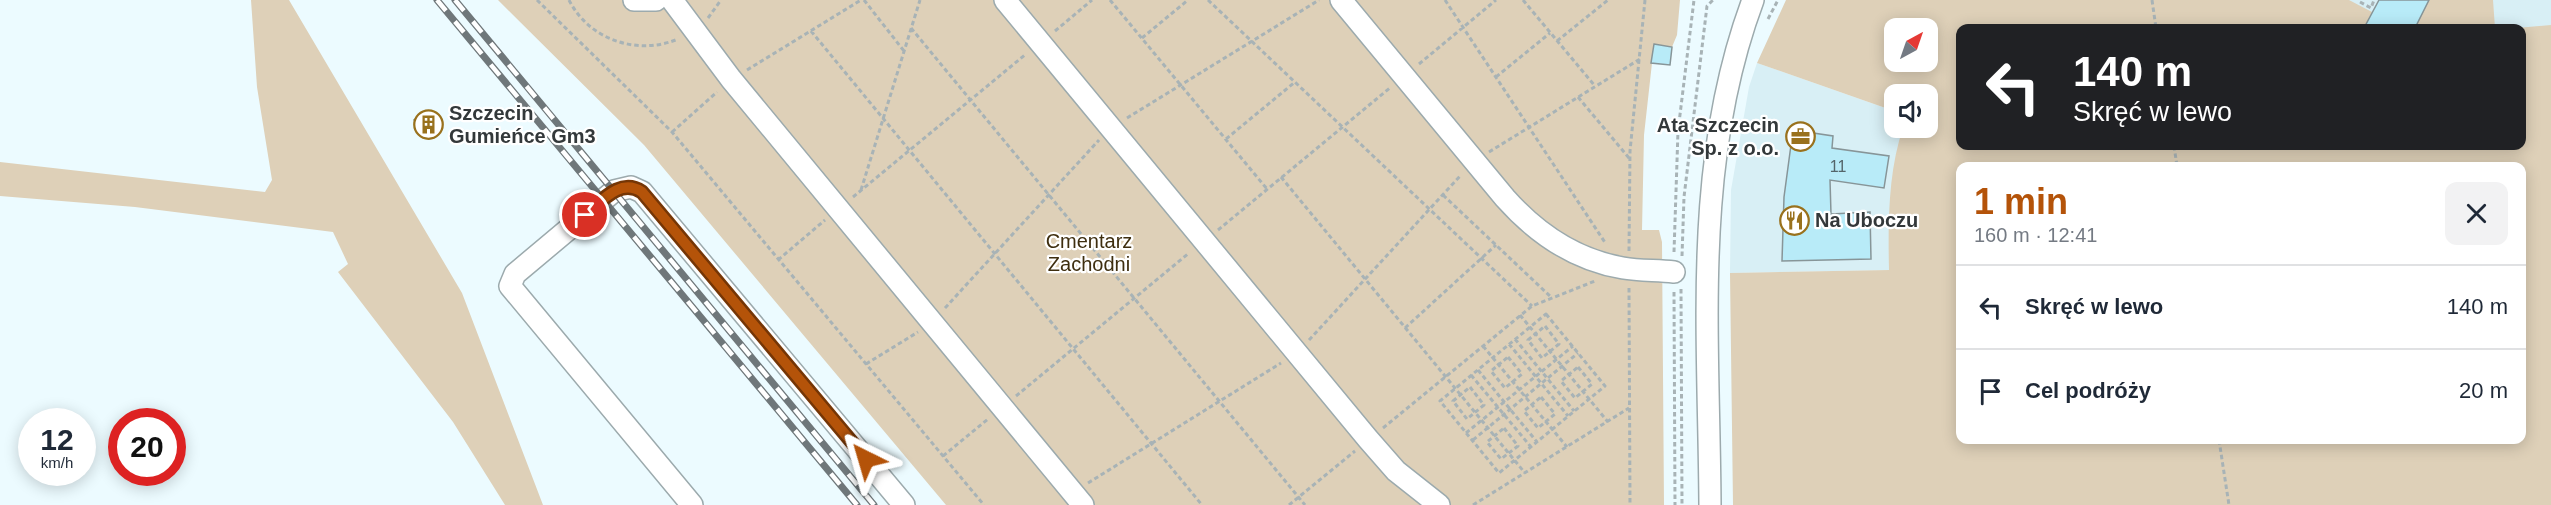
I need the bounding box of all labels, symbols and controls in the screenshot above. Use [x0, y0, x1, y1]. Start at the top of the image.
north arrow [1884, 18, 1938, 72]
map controls [1884, 18, 1938, 138]
icon: left [1974, 48, 2052, 126]
text: 140 m [2073, 48, 2192, 95]
button: sound [1884, 84, 1938, 138]
text: Skręć w lewo [2073, 97, 2232, 127]
place label: Szczecin Gumieńce Gm3 [449, 102, 596, 147]
building icon: Szczecin Gumieńce Gm3 [412, 109, 444, 141]
place label: Ata Szczecin Sp. z o.o. [1657, 114, 1779, 159]
office icon: Ata Szczecin Sp. z o.o. [1784, 121, 1816, 153]
house number: 11 [1830, 158, 1846, 175]
text: 1 min [1974, 181, 2068, 222]
button: close [2445, 182, 2508, 245]
pin [559, 189, 610, 240]
icon: arrive [568, 198, 601, 231]
restaurant icon: Na Uboczu [1778, 204, 1810, 236]
place label: Na Uboczu [1815, 209, 1918, 231]
text: 160 m · 12:41 [1974, 224, 2097, 246]
park label: Cmentarz Zachodni [1046, 230, 1132, 275]
icon: left [1974, 291, 2007, 324]
text: Skręć w lewo [2025, 294, 2163, 319]
text: 140 m [2447, 294, 2508, 319]
icon: arrive [1974, 375, 2007, 408]
text: Cel podróży [2025, 378, 2151, 403]
text: 20 m [2459, 378, 2508, 403]
speed limit sign: 20 [108, 408, 186, 486]
text: 12 [40, 423, 74, 456]
position arrow [834, 427, 898, 491]
text: km/h [41, 454, 73, 471]

